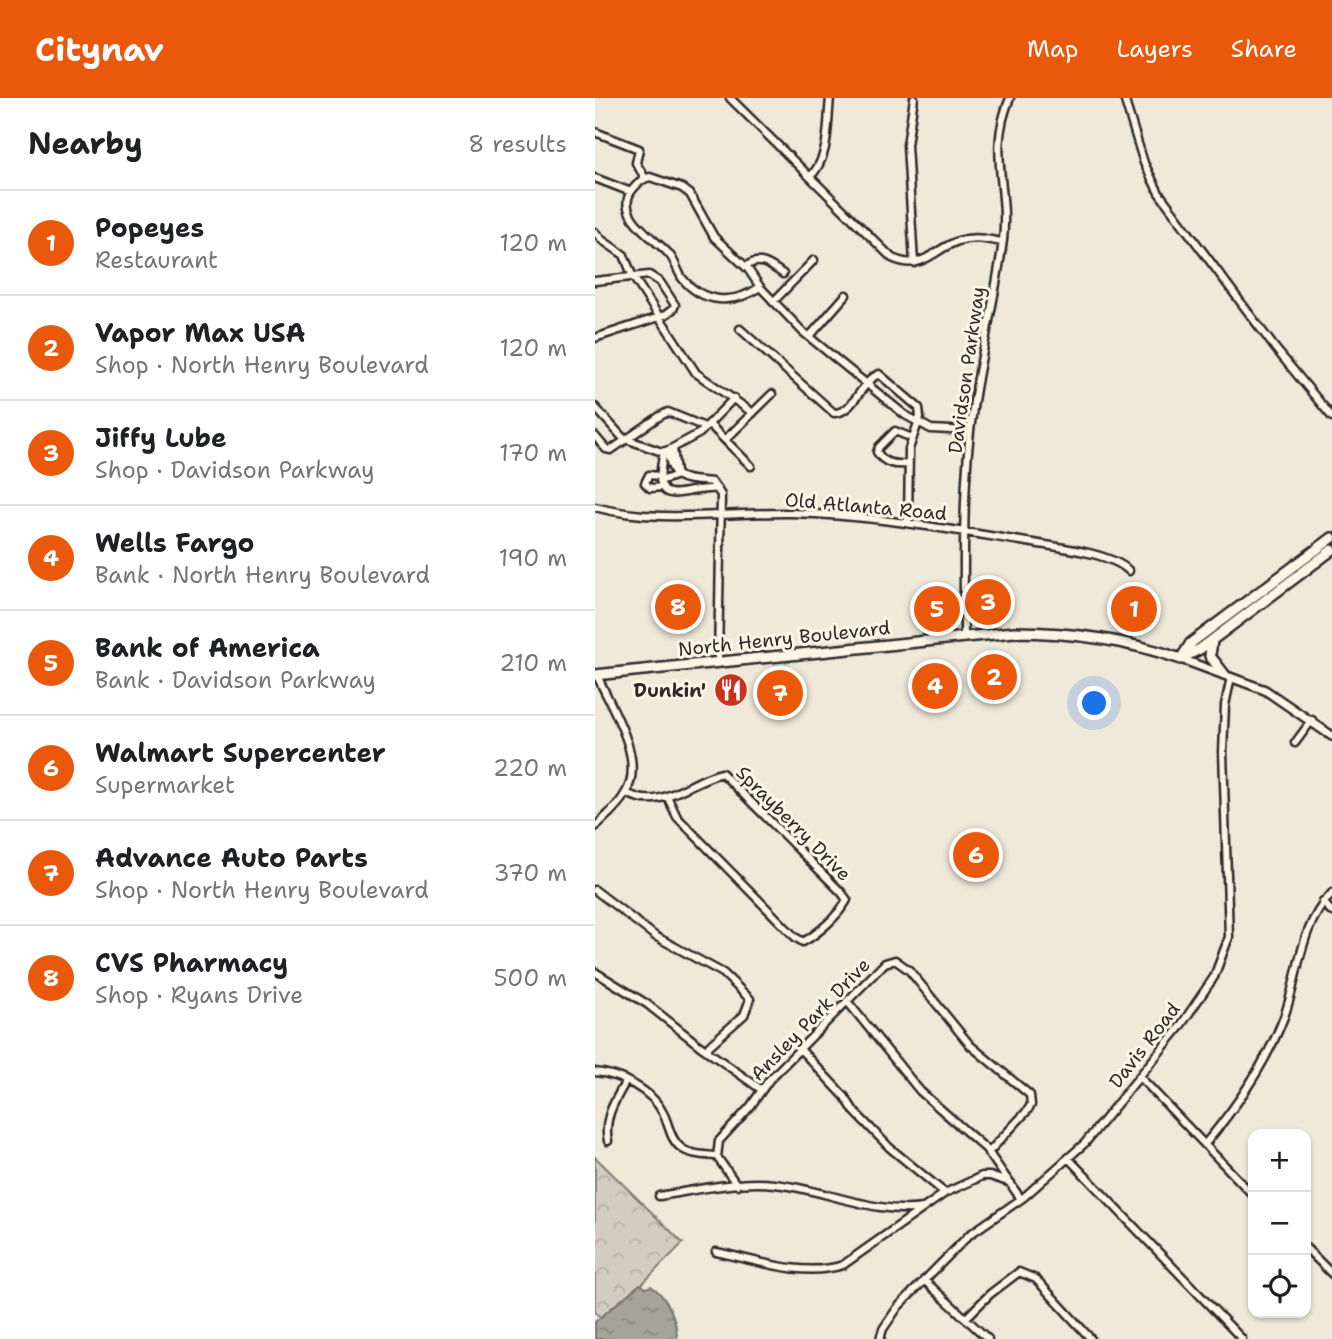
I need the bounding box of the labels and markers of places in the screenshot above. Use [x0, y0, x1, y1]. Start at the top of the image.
pin: 3 [965, 576, 1011, 628]
pin: 8 [655, 581, 701, 633]
pin: 5 [914, 583, 960, 635]
pin: 1 [1111, 583, 1157, 635]
pin: 2 [971, 651, 1017, 703]
pin: 4 [912, 660, 958, 712]
pin: 7 [757, 667, 803, 719]
restaurant icon: Dunkin' [712, 671, 750, 709]
place label: Dunkin' [634, 678, 706, 703]
pin: 6 [953, 829, 999, 881]

